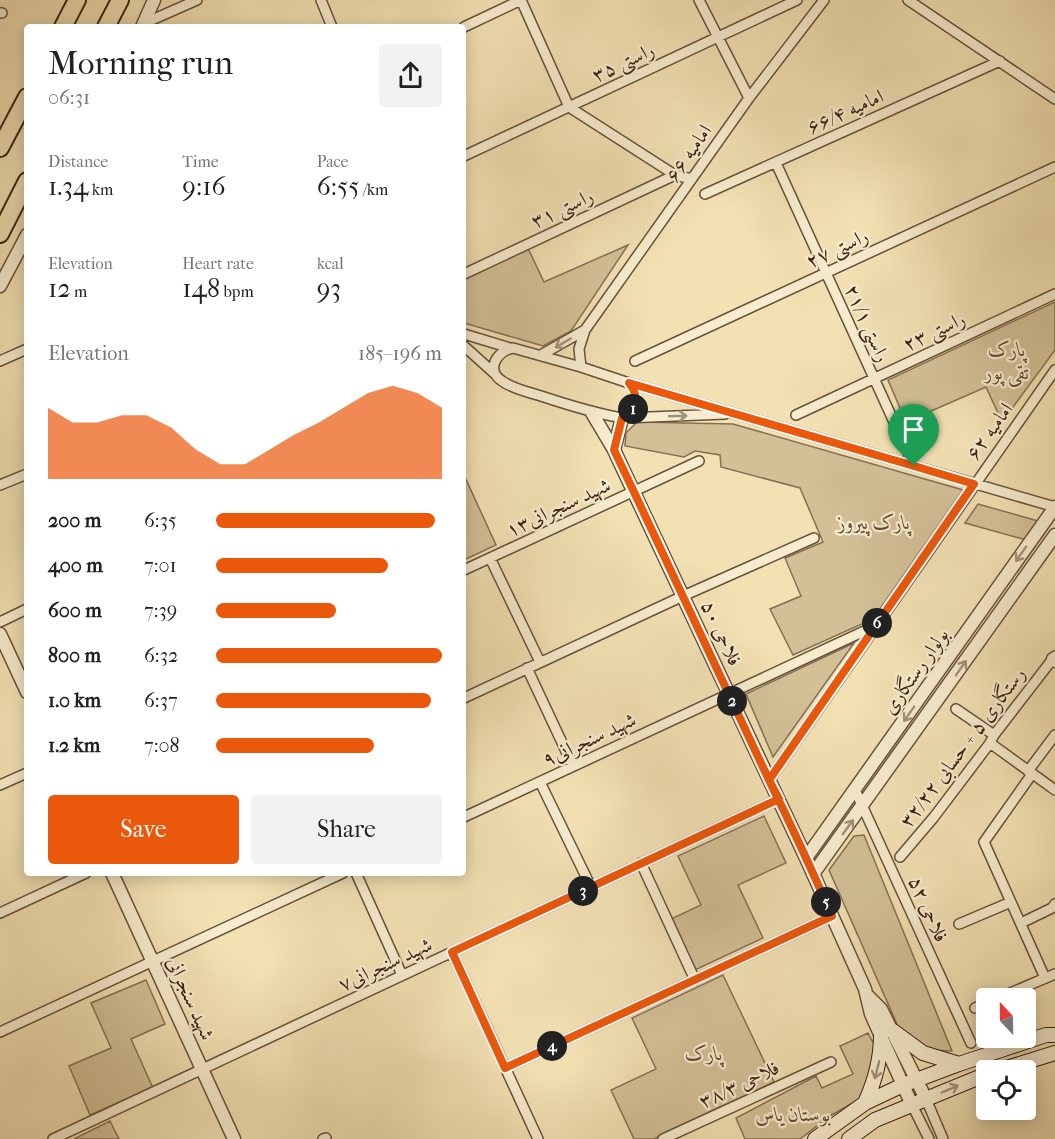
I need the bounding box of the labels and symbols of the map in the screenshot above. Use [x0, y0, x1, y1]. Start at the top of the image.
street label: راستی ۳۵ [588, 38, 659, 90]
street label: امامیه ۶۶/۴ [803, 84, 887, 138]
street label: امامیه ۶۶ [660, 120, 716, 186]
street label: راستی ۳۱ [527, 184, 598, 236]
street label: راستی ۲۷ [802, 224, 873, 276]
street label: راستی ۲۱/۱ [838, 281, 895, 367]
street label: راستی ۲۳ [899, 307, 970, 359]
one-way arrow [555, 337, 572, 349]
park label: پارک تقی پور [983, 338, 1029, 387]
pin: 1 [618, 394, 648, 424]
street label: امامیه ۶۲ [961, 398, 1018, 464]
pin [888, 404, 939, 466]
one-way arrow [667, 410, 687, 421]
street label: شهید سنجرانی۱۳ [502, 473, 614, 543]
park label: پارک پیروز [836, 511, 913, 537]
one-way arrow [1015, 546, 1027, 562]
street label: فلاحی ۵۰ [696, 597, 747, 669]
pin: 6 [862, 608, 892, 638]
street label: بولوار رستگاری [876, 623, 954, 719]
one-way arrow [955, 660, 967, 676]
street label: رستگاری ۵ + حسابی ۳۲/۲۲ [893, 662, 1032, 834]
pin: 2 [717, 686, 747, 716]
one-way arrow [903, 705, 915, 721]
street label: شهید سنجرانی۹ [539, 708, 640, 772]
one-way arrow [841, 819, 854, 835]
street label: فلاحی ۵۲ [904, 873, 953, 946]
pin: 3 [568, 876, 598, 906]
pin: 5 [811, 887, 841, 917]
street label: شهید سنجرانی۷ [335, 933, 436, 997]
street label: شهید سنجرانی [161, 953, 219, 1044]
north arrow [976, 988, 1036, 1048]
pin: 4 [537, 1031, 567, 1061]
park label: پارک [685, 1042, 725, 1068]
street label: فلاحی ۳۸/۳ [695, 1056, 783, 1113]
one-way arrow [870, 1060, 882, 1079]
one-way arrow [940, 1083, 958, 1094]
park label: بوستان یاس [755, 1103, 831, 1127]

